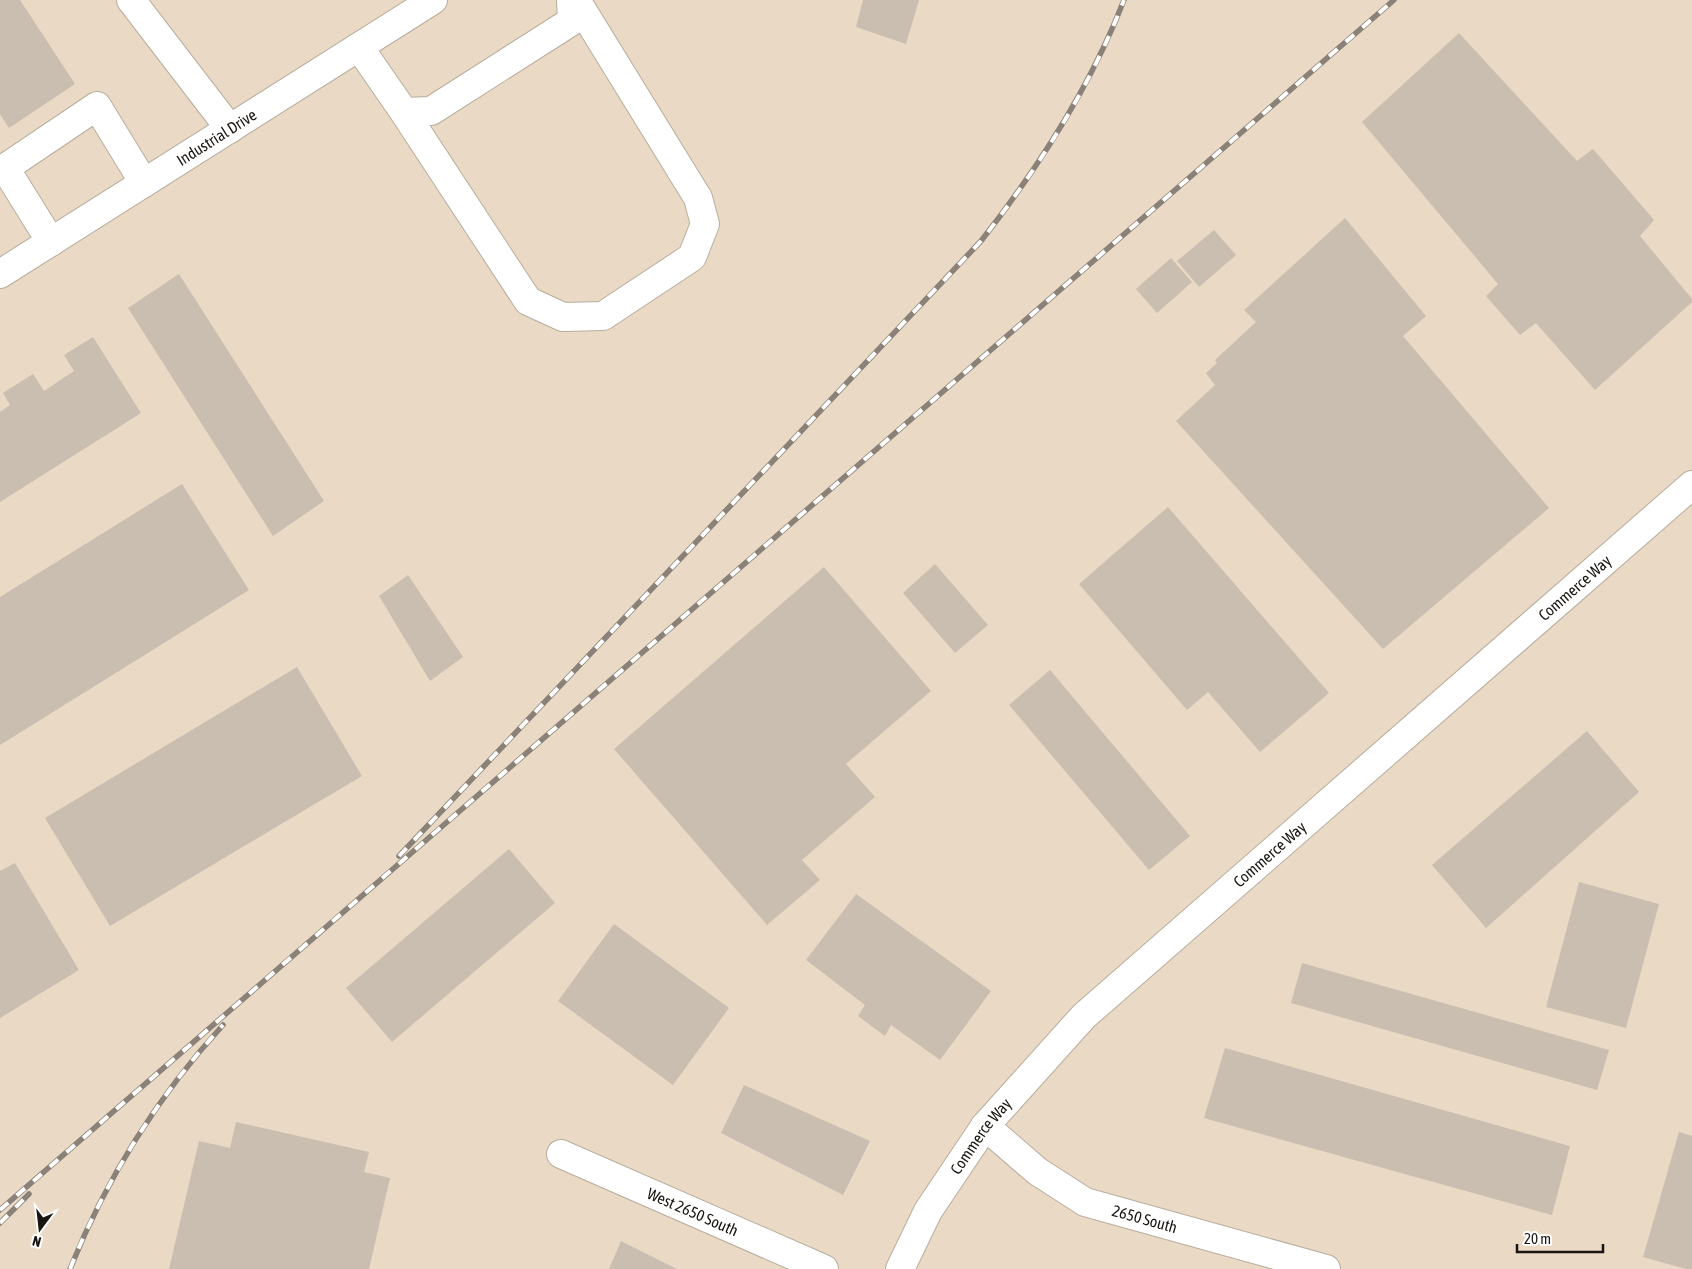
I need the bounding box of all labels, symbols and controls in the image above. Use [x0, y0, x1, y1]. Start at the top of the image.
street label: Industrial Drive [173, 105, 260, 169]
street label: Commerce Way [1535, 551, 1615, 624]
street label: Commerce Way [1230, 817, 1310, 891]
street label: Commerce Way [946, 1094, 1016, 1177]
street label: West 2650 South [645, 1184, 741, 1239]
street label: 2650 South [1110, 1201, 1179, 1236]
north arrow [15, 1204, 65, 1254]
scale bar [1517, 1222, 1603, 1254]
text: 20 m [1524, 1230, 1551, 1247]
text: N [31, 1233, 43, 1250]

